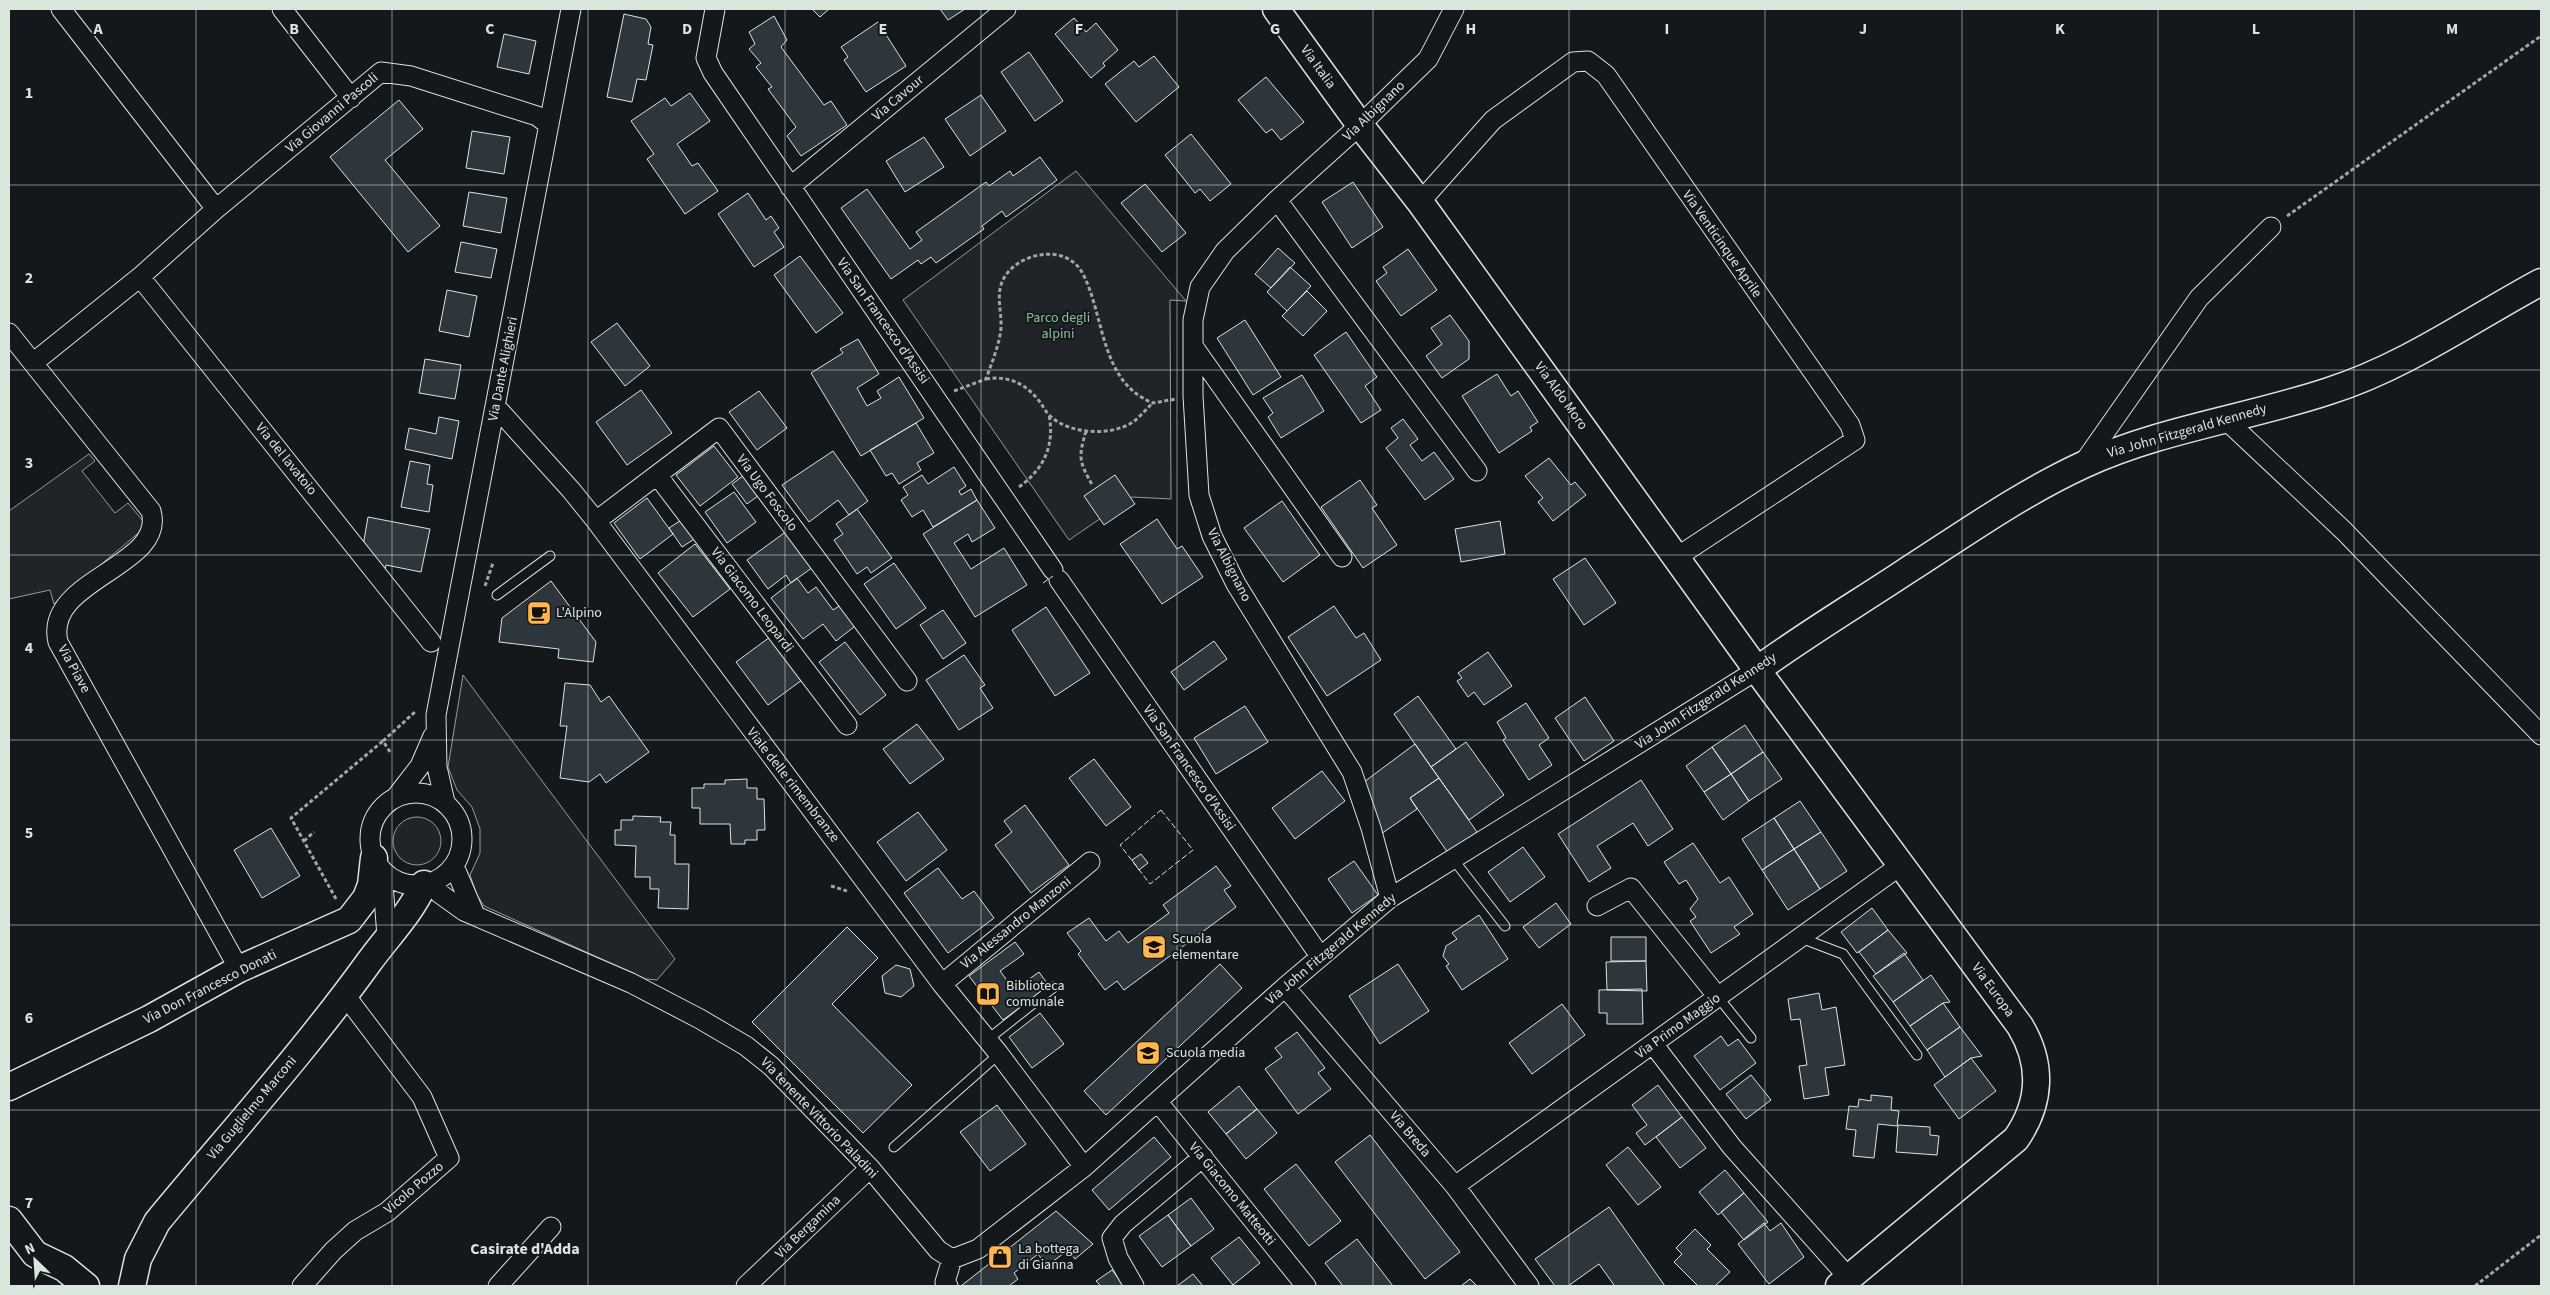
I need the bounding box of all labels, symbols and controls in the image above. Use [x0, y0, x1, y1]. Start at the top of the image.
text: A [92, 18, 103, 40]
text: B [289, 18, 299, 40]
text: C [485, 18, 495, 40]
text: D [682, 18, 692, 40]
text: E [879, 18, 887, 40]
text: F [1075, 18, 1083, 40]
text: G [1270, 18, 1280, 40]
text: H [1466, 18, 1476, 40]
text: I [1665, 18, 1669, 40]
text: J [1859, 18, 1867, 40]
text: K [2055, 18, 2065, 40]
text: L [2252, 18, 2260, 40]
text: M [2446, 18, 2458, 40]
street label: Via Italia [1295, 41, 1341, 93]
street label: Via Giovanni Pascoli [281, 68, 383, 158]
street label: Via Cavour [868, 70, 928, 126]
street label: Via Albignano [1338, 76, 1410, 146]
text: 1 [25, 82, 33, 104]
street label: Via Venticinque Aprile [1677, 186, 1767, 302]
street label: Via San Francesco d'Assisi [832, 254, 934, 388]
text: 2 [25, 267, 33, 289]
park label: Parco degli alpini [1026, 308, 1090, 344]
street label: Via Dante Alighieri [483, 315, 523, 423]
street label: Via Aldo Moro [1529, 358, 1593, 434]
street label: Via John Fitzgerald Kennedy [2105, 399, 2269, 463]
street label: Via del lavatoio [250, 418, 322, 500]
street label: Via Ugo Foscolo [731, 450, 803, 536]
text: 3 [25, 452, 33, 474]
street label: Via Albignano [1202, 525, 1256, 605]
street label: Via Giacomo Leopardi [706, 543, 798, 657]
cafe icon: L'Alpino [526, 600, 552, 626]
place label: L'Alpino [556, 603, 602, 623]
text: 4 [25, 637, 34, 659]
street label: Via Piave [53, 641, 95, 697]
street label: Via John Fitzgerald Kennedy [1631, 647, 1781, 754]
street label: Via San Francesco d'Assisi [1138, 701, 1240, 835]
street label: Viale delle rimembranze [742, 723, 844, 847]
text: 5 [25, 822, 33, 844]
street label: Via Alessandro Manzoni [956, 872, 1076, 974]
street label: Via John Fitzgerald Kennedy [1261, 888, 1401, 1010]
place label: Scuola elementare [1172, 929, 1239, 965]
school or university icon: Scuola elementare [1141, 934, 1167, 960]
street label: Via Don Francesco Donati [140, 945, 280, 1029]
street label: Via Europa [1967, 959, 2019, 1021]
place label: Biblioteca comunale [1006, 976, 1065, 1012]
library icon: Biblioteca comunale [975, 981, 1001, 1007]
street label: Via Primo Maggio [1631, 988, 1725, 1064]
text: 6 [25, 1007, 33, 1029]
school or university icon: Scuola media [1135, 1040, 1161, 1066]
place label: Scuola media [1166, 1043, 1245, 1063]
street label: Via Guglielmo Marconi [203, 1052, 301, 1164]
street label: Via tenente Vittorio Paladini [756, 1053, 882, 1183]
street label: Via Breda [1385, 1106, 1435, 1162]
street label: Via Giacomo Matteotti [1184, 1138, 1280, 1250]
street label: Vicolo Pozzo [380, 1157, 448, 1219]
street label: Via Bergamina [771, 1191, 845, 1263]
text: 7 [25, 1192, 33, 1214]
north arrow [10, 1235, 60, 1285]
text: N [21, 1238, 38, 1260]
district label: Casirate d'Adda [470, 1238, 580, 1260]
place label: La bottega di Gianna [1018, 1239, 1079, 1275]
shop icon: La bottega di Gianna [987, 1244, 1013, 1270]

